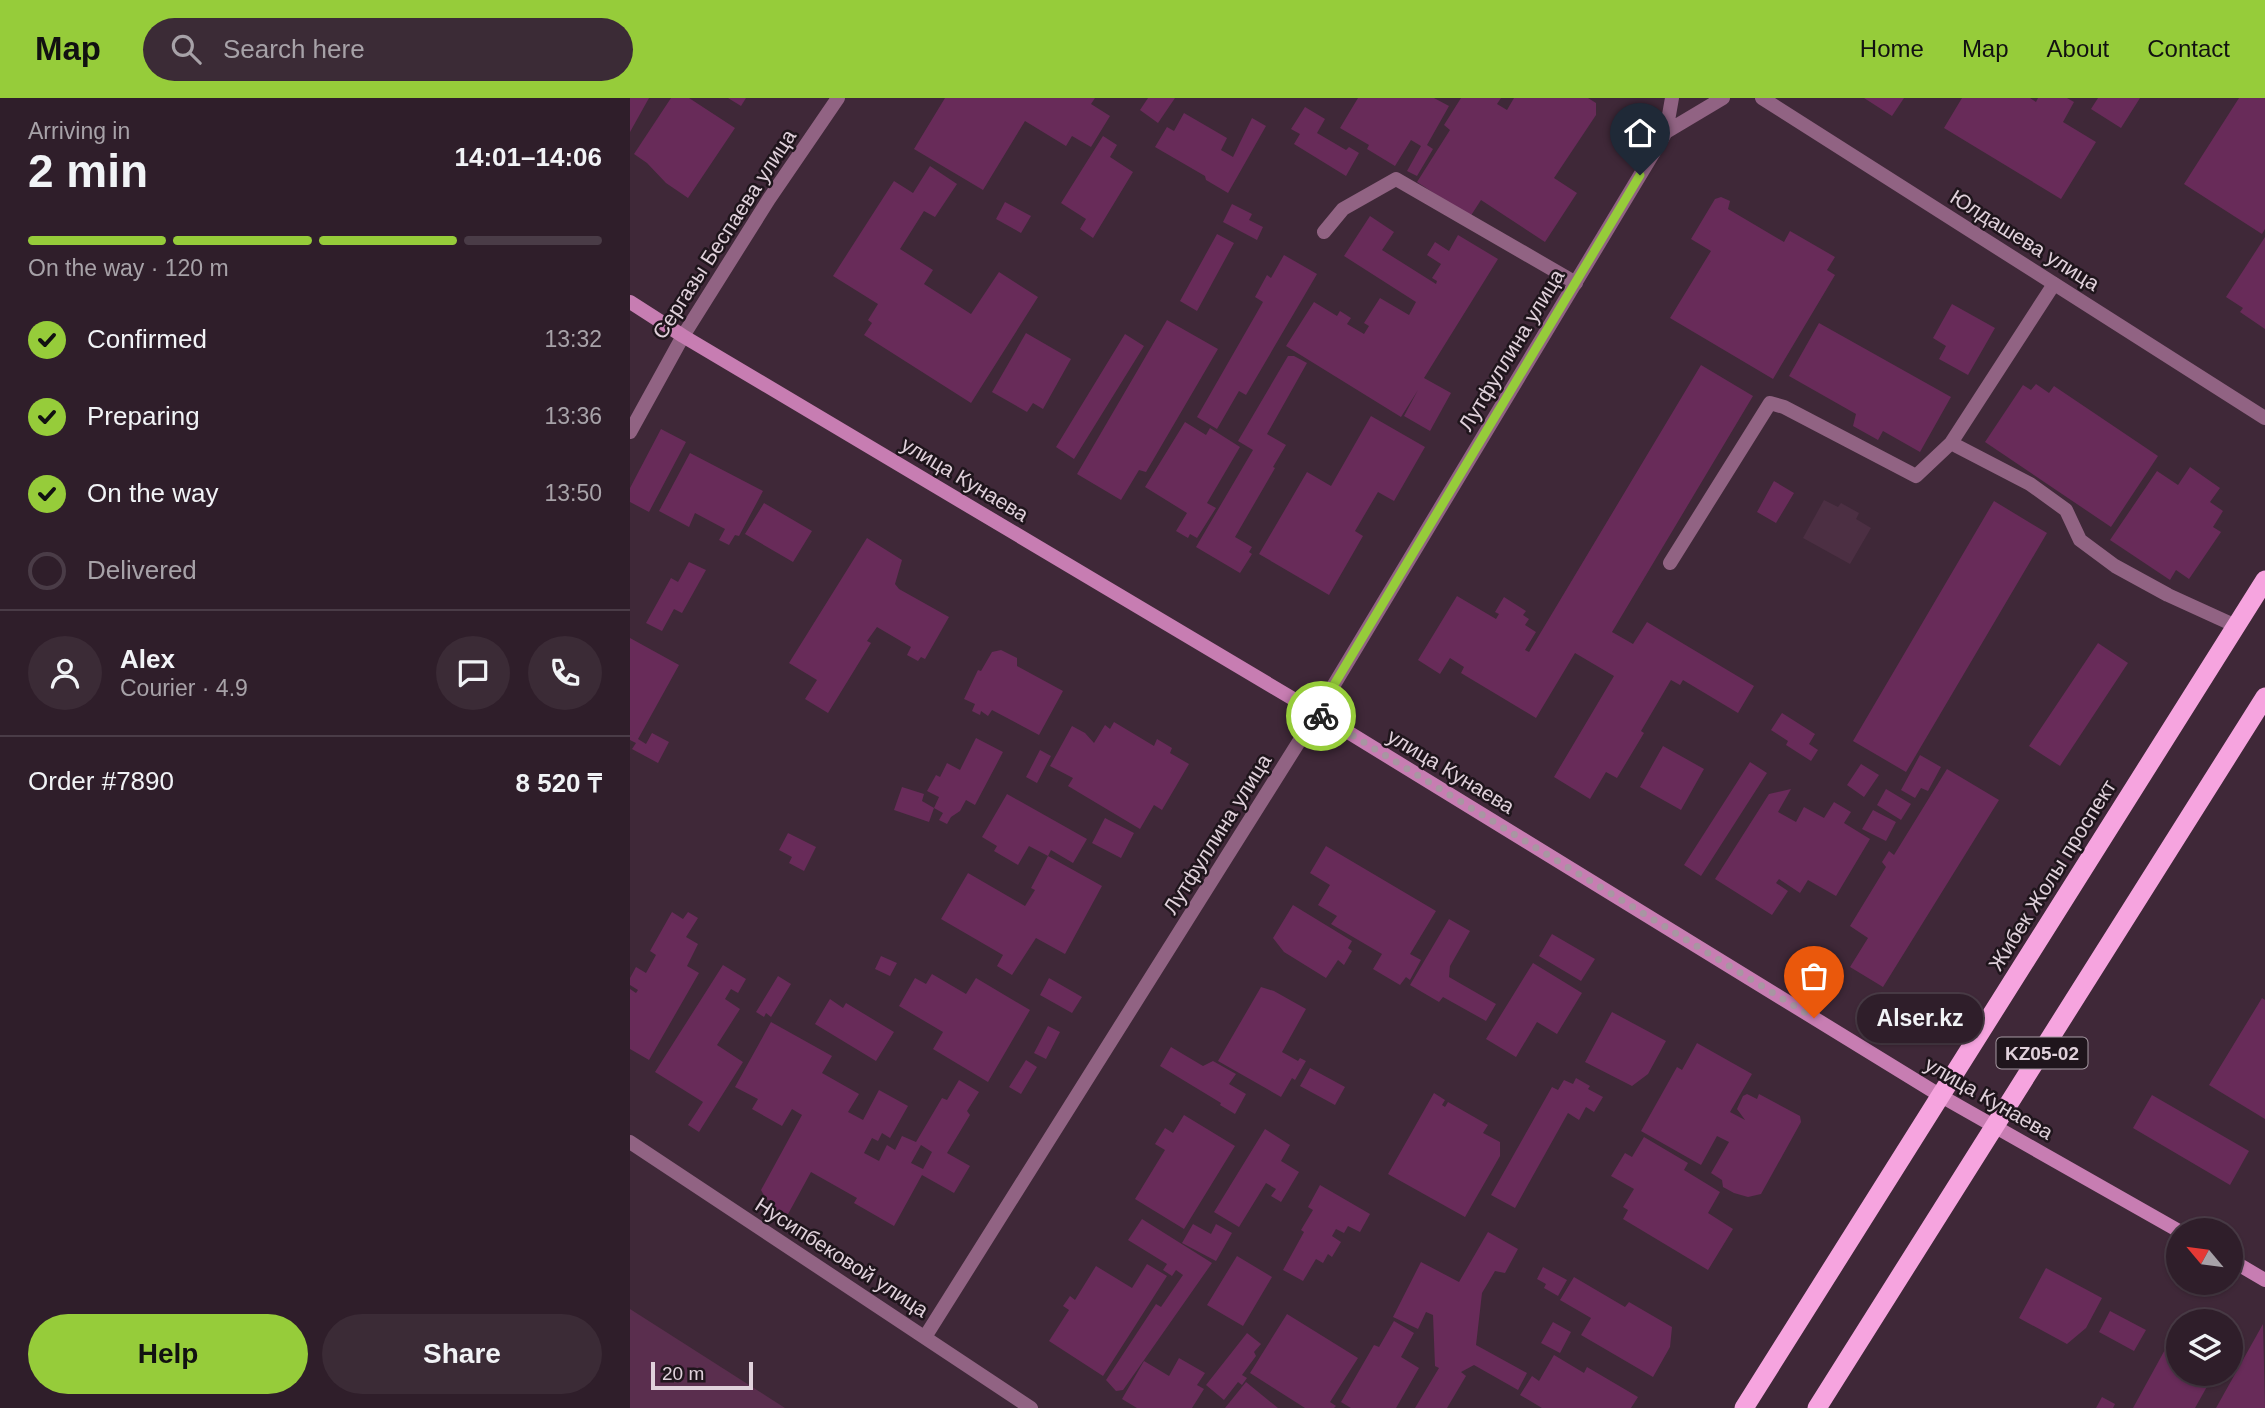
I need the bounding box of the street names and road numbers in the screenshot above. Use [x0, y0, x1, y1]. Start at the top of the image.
street label: Сергазы Беспаева улица [648, 125, 800, 343]
street label: Юлдашева улица [1946, 185, 2104, 295]
street label: Лутфуллина улица [1454, 265, 1568, 435]
street label: улица Кунаева [897, 432, 1033, 526]
street label: улица Кунаева [1383, 724, 1519, 818]
street label: Лутфуллина улица [1158, 749, 1276, 918]
street label: Жибек Жолы проспект [1984, 775, 2120, 975]
road number: KZ05-02 [1996, 1037, 2088, 1068]
street label: улица Кунаева [1921, 1052, 2057, 1144]
street label: Нусипбековой улица [751, 1192, 933, 1322]

